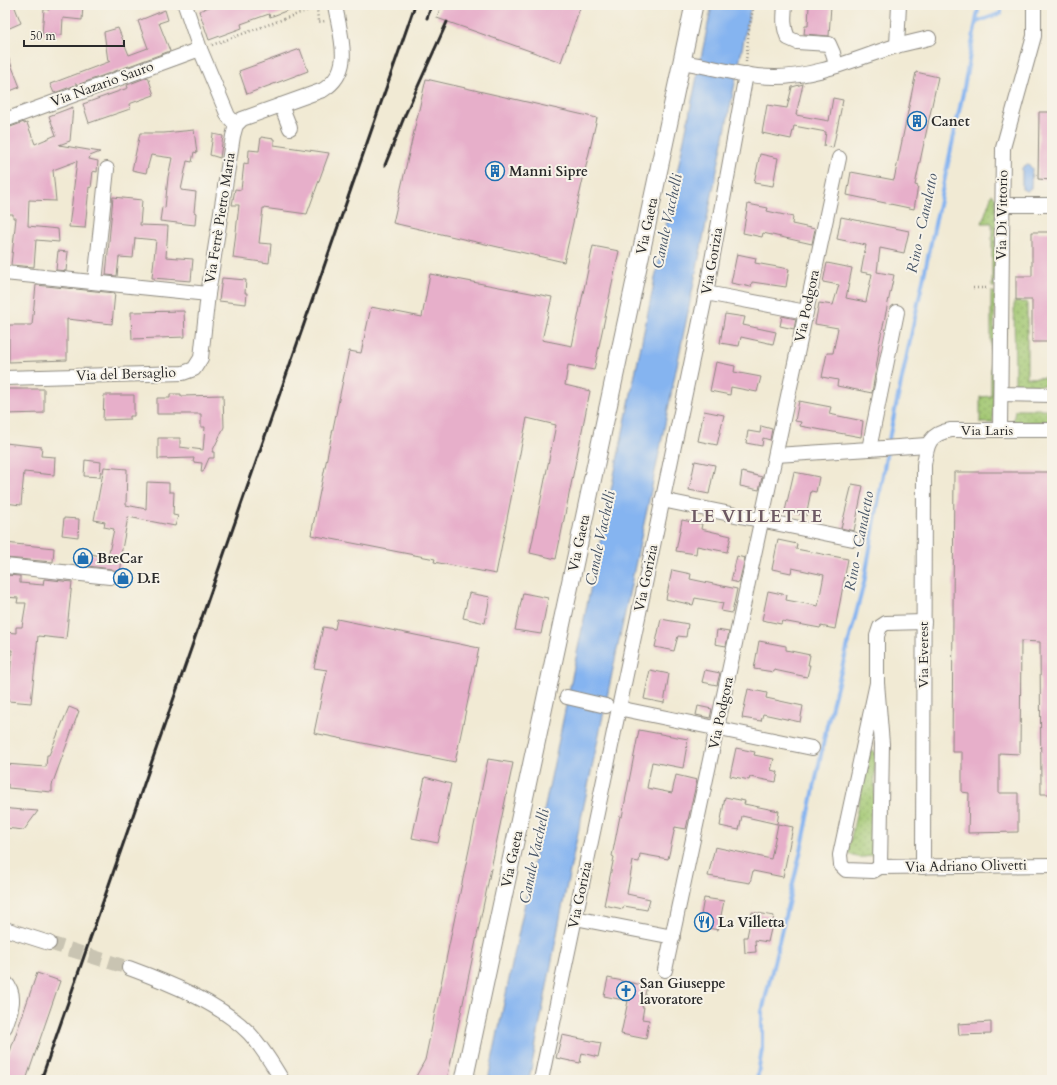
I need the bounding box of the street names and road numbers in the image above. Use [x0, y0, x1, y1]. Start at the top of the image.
street label: Via Nazario Sauro [48, 56, 156, 111]
street label: Via Ferrè Pietro Maria [200, 151, 240, 285]
street label: Via Di Vittorio [992, 169, 1012, 260]
street label: Via Gaeta [632, 196, 662, 256]
street label: Via Gorizia [697, 226, 727, 296]
street label: Via Podgora [790, 268, 824, 344]
street label: Via del Bersaglio [76, 363, 177, 385]
street label: Via Laris [961, 421, 1013, 440]
street label: Via Gaeta [564, 513, 594, 573]
street label: Via Gorizia [630, 543, 662, 613]
street label: Via Everest [914, 621, 933, 688]
street label: Via Podgora [704, 675, 738, 751]
street label: Via Gaeta [497, 829, 527, 889]
street label: Via Adriano Olivetti [905, 855, 1027, 877]
street label: Via Gorizia [564, 860, 596, 930]

